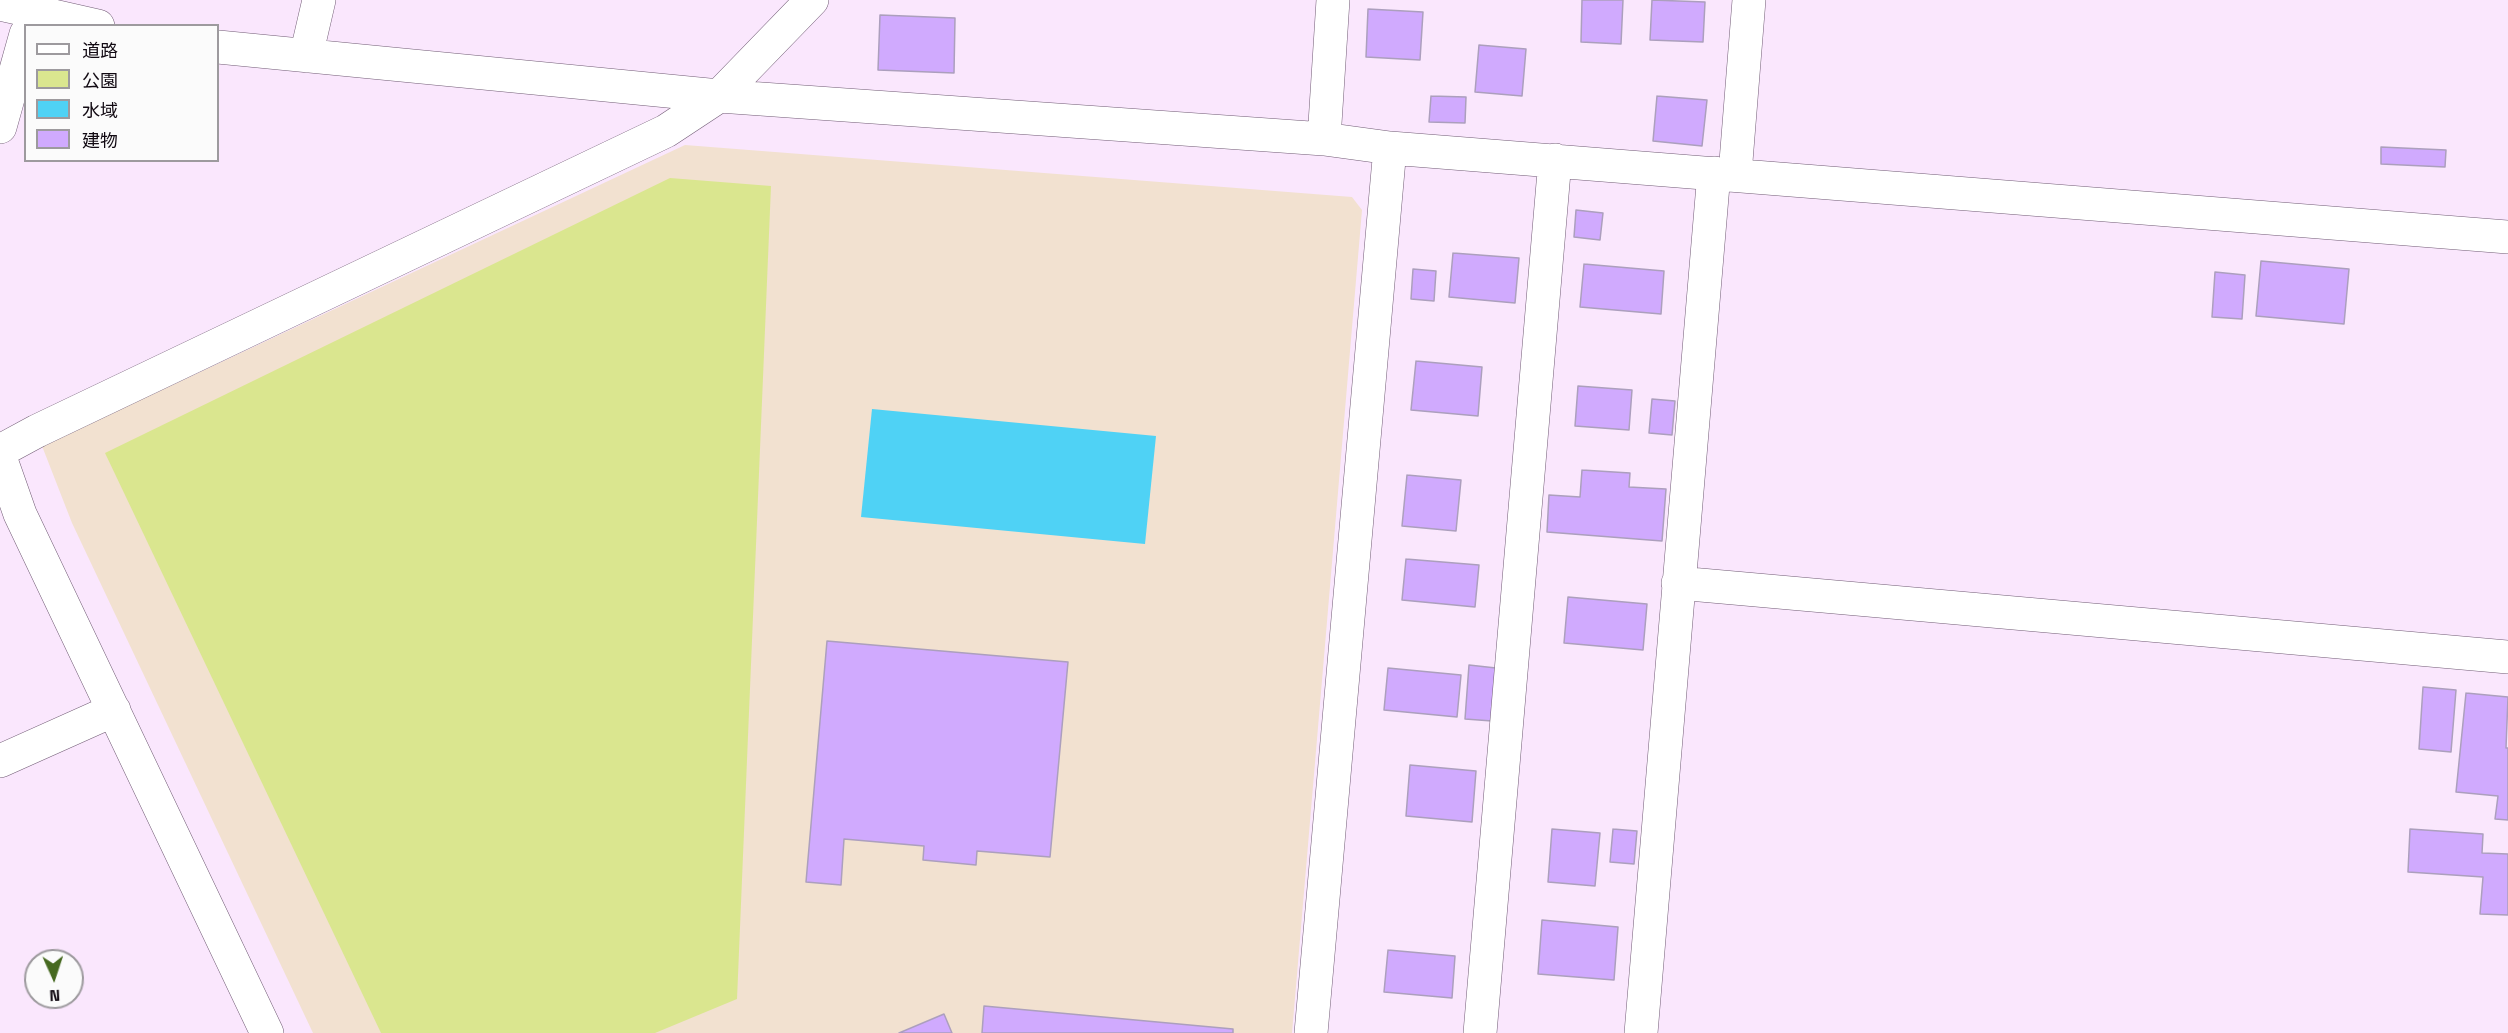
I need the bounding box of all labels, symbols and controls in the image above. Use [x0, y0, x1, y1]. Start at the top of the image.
legend [24, 24, 219, 162]
text: 道路 [82, 39, 118, 62]
text: 公園 [82, 69, 118, 92]
text: 水域 [82, 99, 118, 122]
text: 建物 [82, 129, 118, 152]
north arrow [24, 949, 84, 1009]
text: N [49, 985, 61, 1006]

